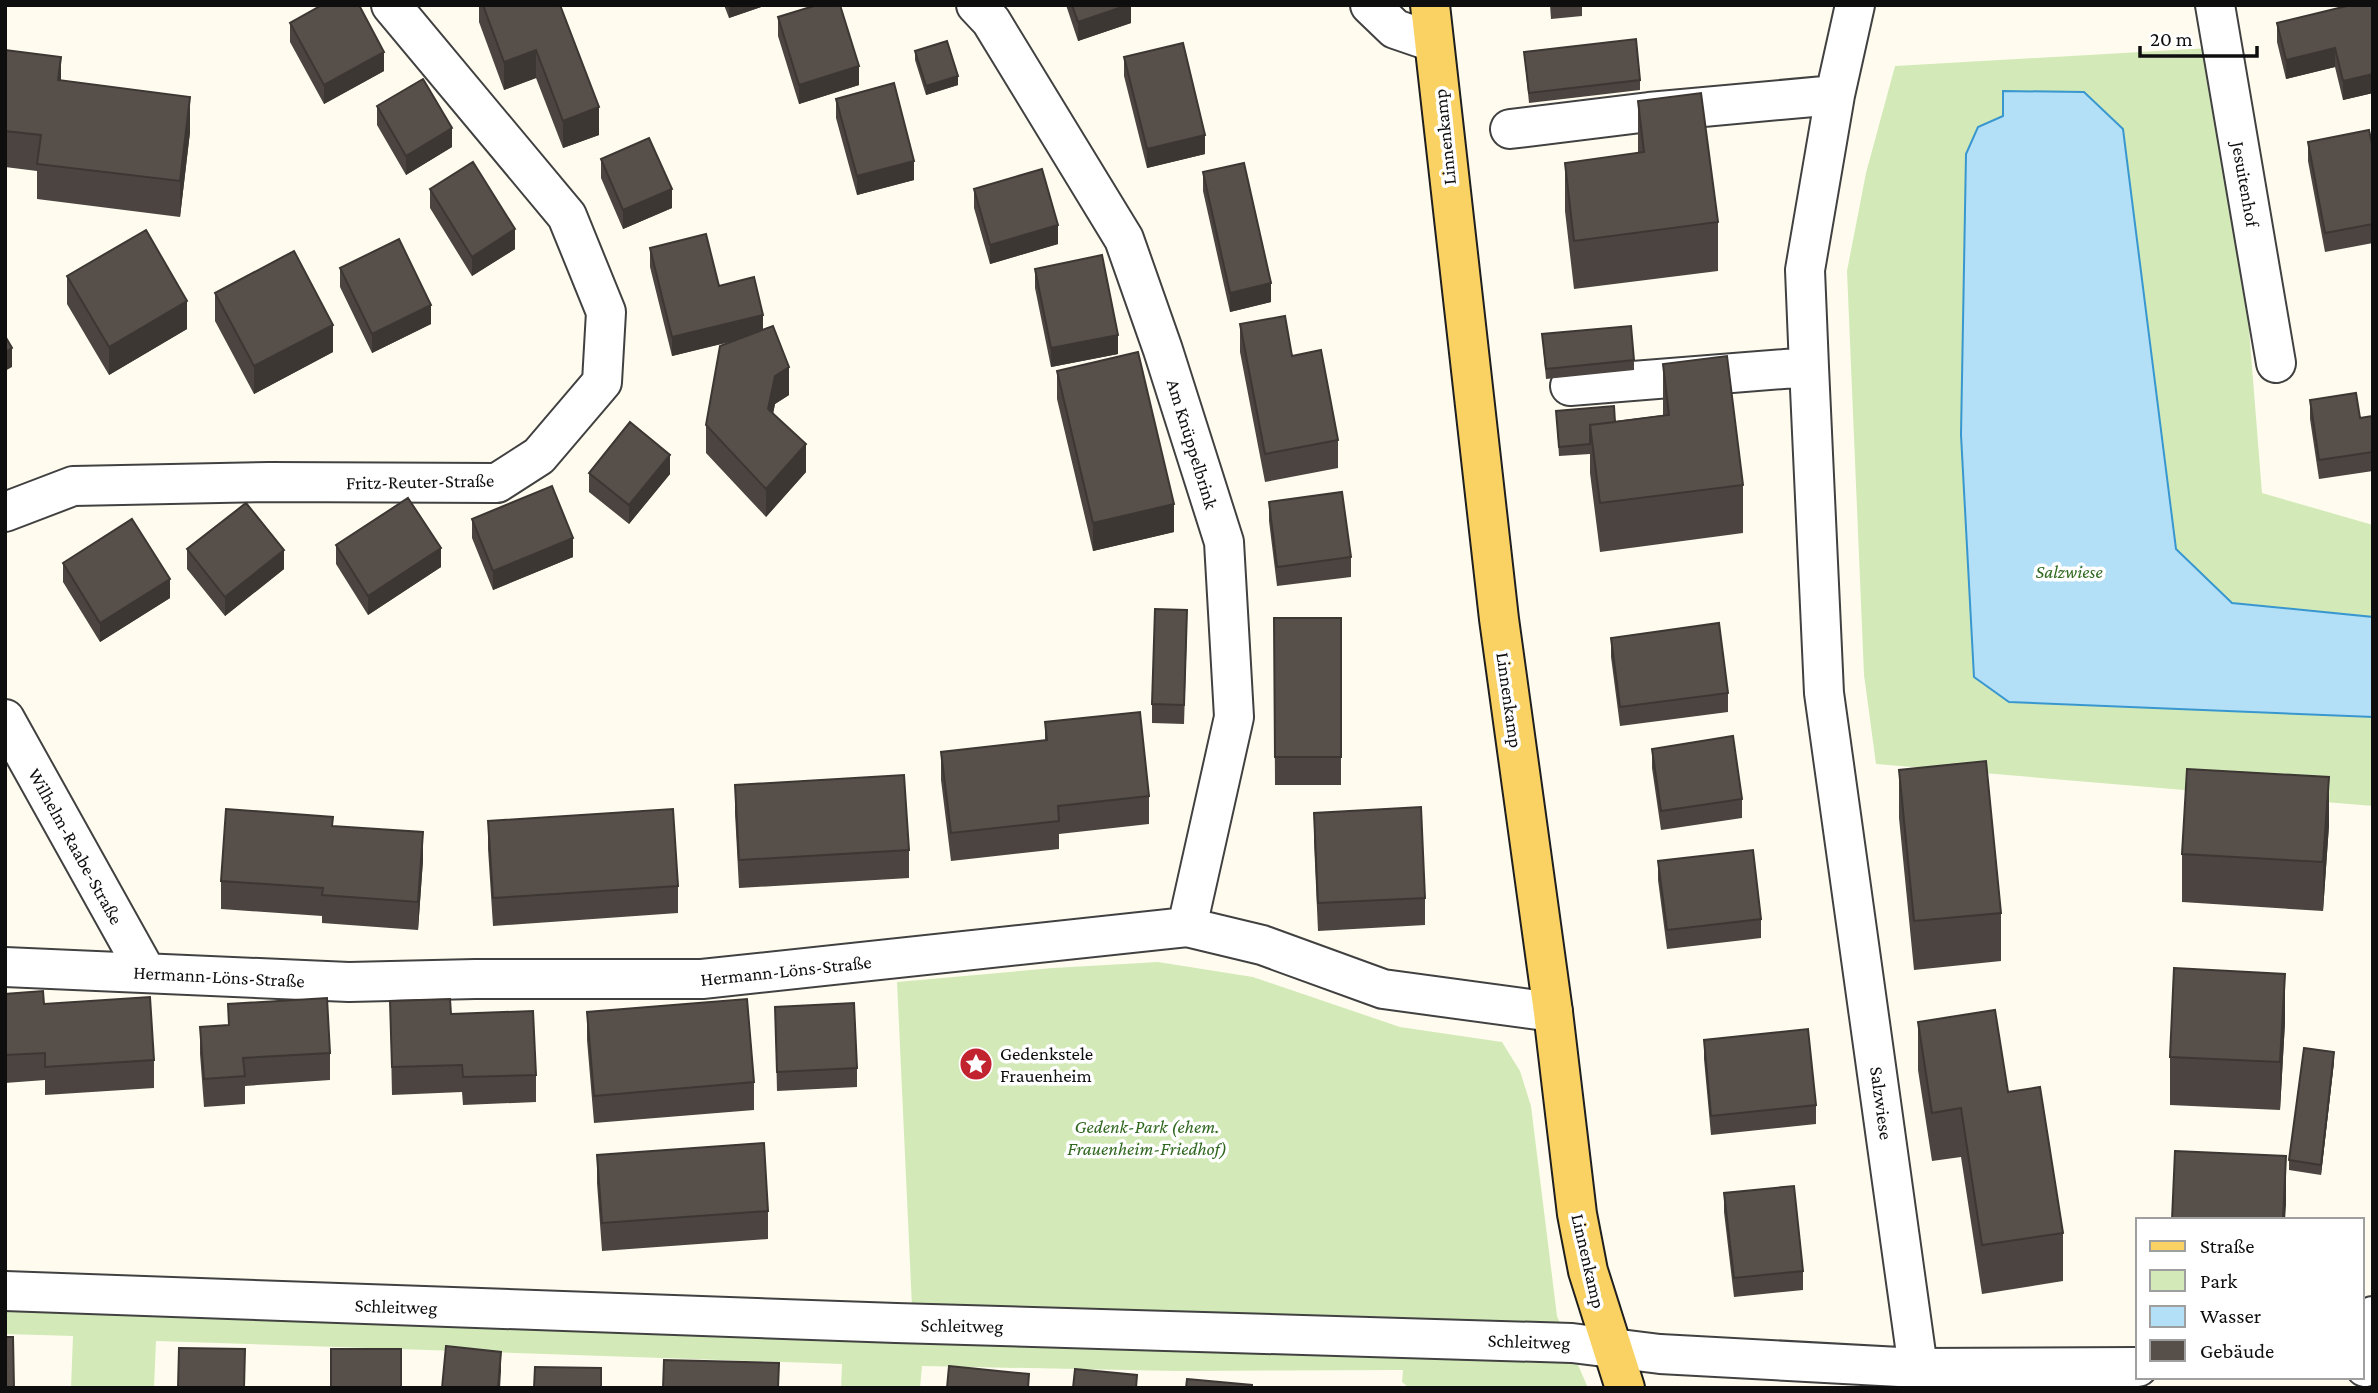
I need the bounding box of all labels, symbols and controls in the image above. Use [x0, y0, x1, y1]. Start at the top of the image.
scale bar [2140, 14, 2257, 58]
text: 20 m [2150, 27, 2193, 51]
street label: Linnenkamp [1429, 88, 1460, 186]
street label: Jesuitenhof [2227, 138, 2264, 230]
street label: Am Knüppelbrink [1163, 377, 1223, 513]
street label: Fritz-Reuter-Straße [346, 470, 494, 493]
park label: Salzwiese [2035, 561, 2103, 582]
street label: Linnenkamp [1492, 651, 1527, 749]
street label: Wilhelm-Raabe-Straße [24, 764, 127, 928]
street label: Hermann-Löns-Straße [700, 951, 873, 990]
street label: Hermann-Löns-Straße [133, 962, 305, 991]
place label: Gedenkstele Frauenheim [1000, 1043, 1093, 1086]
place icon: Gedenkstele Frauenheim [957, 1045, 995, 1083]
street label: Salzwiese [1866, 1065, 1897, 1141]
park label: Gedenk-Park (ehem. Frauenheim-Friedhof) [1067, 1116, 1227, 1160]
street label: Linnenkamp [1567, 1212, 1610, 1310]
legend [2136, 1218, 2364, 1379]
text: Straße [2200, 1234, 2254, 1258]
text: Park [2200, 1269, 2237, 1293]
street label: Schleitweg [354, 1295, 438, 1318]
text: Wasser [2200, 1304, 2262, 1328]
street label: Schleitweg [920, 1314, 1004, 1337]
street label: Schleitweg [1487, 1330, 1571, 1353]
text: Gebäude [2200, 1339, 2274, 1363]

